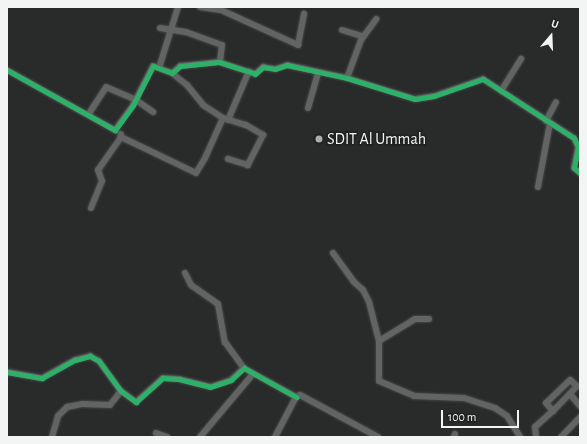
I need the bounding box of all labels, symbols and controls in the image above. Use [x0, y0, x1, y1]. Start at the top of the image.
north arrow [531, 16, 571, 56]
text: U [550, 18, 560, 31]
place label: SDIT Al Ummah [327, 129, 426, 149]
marker: SDIT Al Ummah [314, 134, 324, 144]
scale bar [443, 402, 521, 428]
text: 100 m [448, 411, 476, 423]

